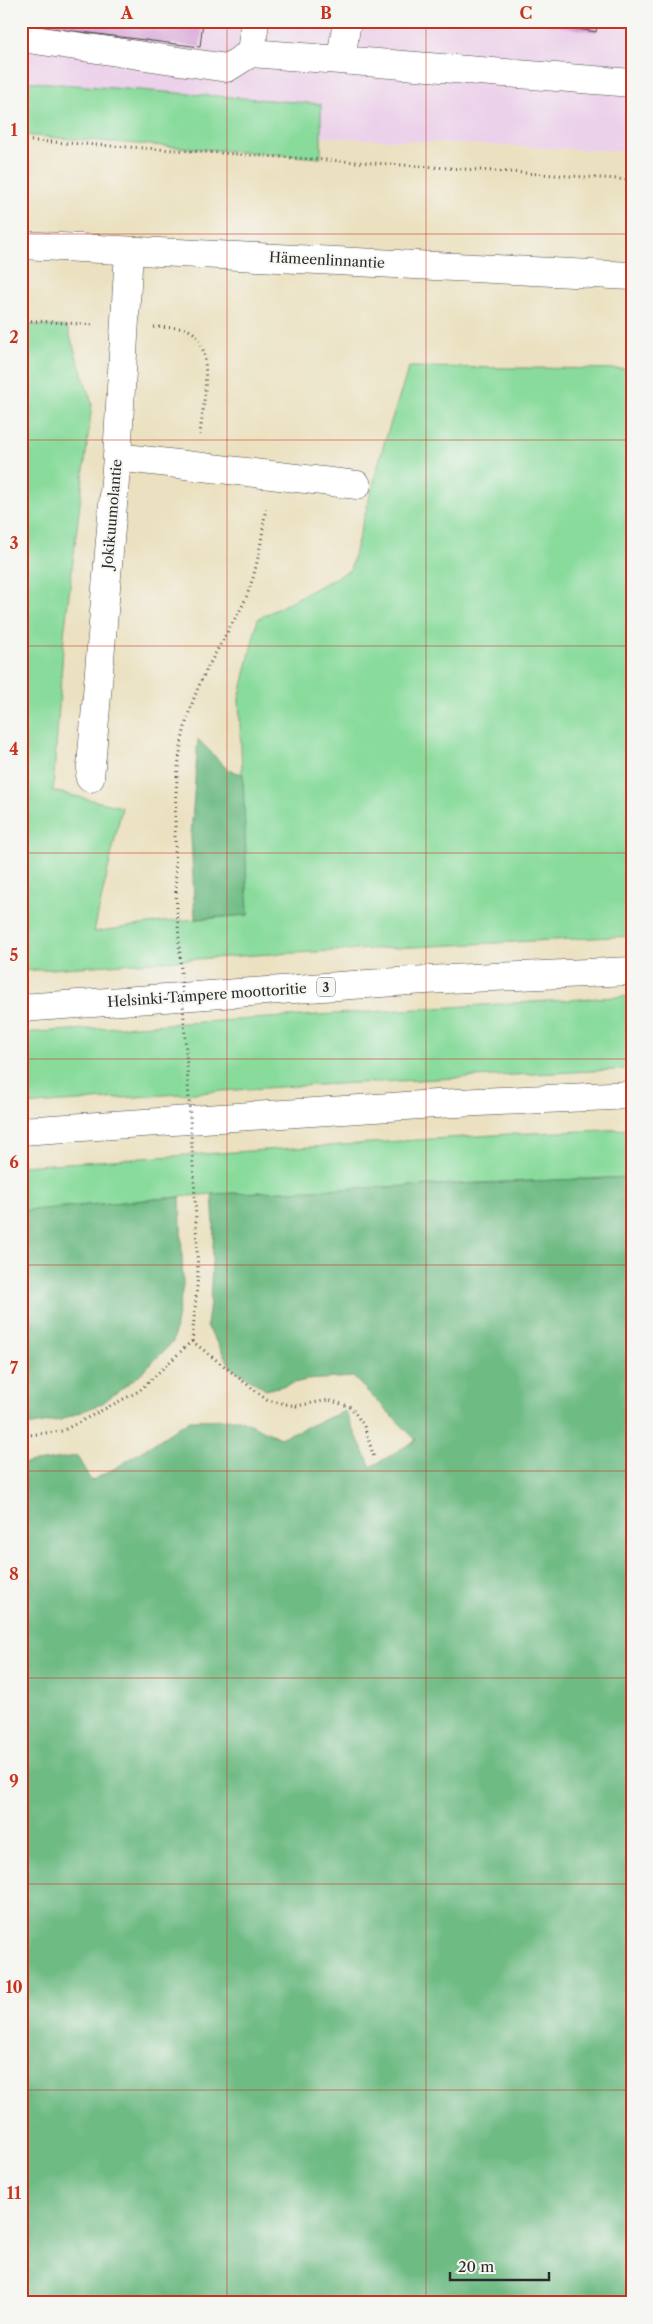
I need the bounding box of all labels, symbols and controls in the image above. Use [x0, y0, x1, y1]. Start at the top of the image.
text: A [120, 3, 134, 23]
text: B [320, 3, 332, 23]
text: C [520, 3, 532, 23]
text: 1 [10, 120, 18, 140]
street label: Hämeenlinnantie [269, 248, 385, 272]
text: 2 [9, 327, 19, 347]
street label: Jokikuumolantie [98, 458, 126, 572]
text: 3 [9, 533, 19, 553]
text: 4 [9, 739, 19, 759]
text: 5 [10, 945, 19, 965]
road number: 3 [317, 978, 335, 996]
street label: Helsinki-Tampere moottoritie [107, 979, 307, 1011]
text: 6 [9, 1152, 19, 1172]
text: 7 [10, 1358, 19, 1378]
text: 8 [9, 1564, 19, 1584]
text: 9 [9, 1771, 19, 1791]
text: 10 [5, 1977, 23, 1997]
text: 11 [7, 2183, 22, 2203]
scale bar [450, 2249, 549, 2281]
text: 20 m [458, 2257, 494, 2276]

